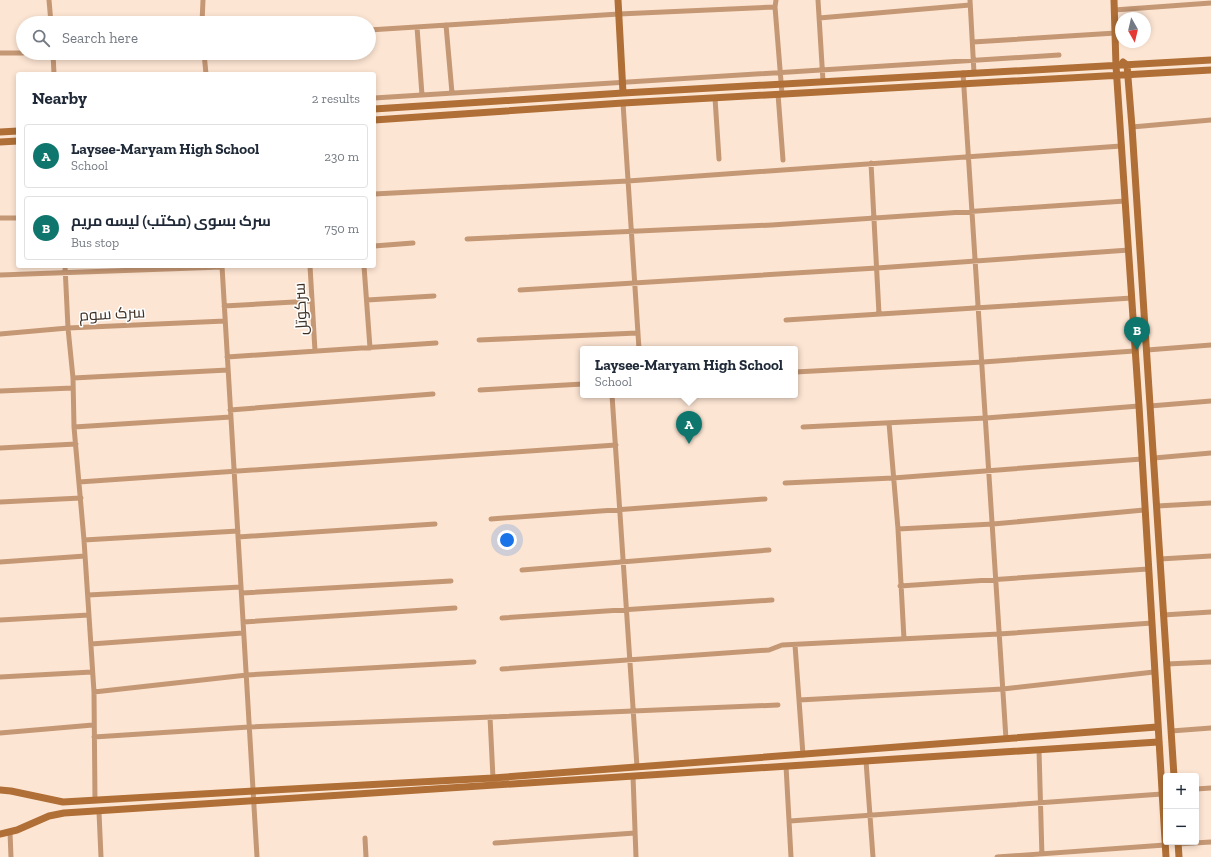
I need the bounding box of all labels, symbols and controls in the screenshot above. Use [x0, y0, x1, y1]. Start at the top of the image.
north arrow [1115, 12, 1151, 48]
search box [16, 16, 376, 60]
icon: search [30, 27, 52, 49]
text: Search here [62, 29, 138, 47]
text: Nearby [32, 88, 87, 108]
text: 2 results [312, 91, 360, 106]
text: Laysee-Maryam High School [71, 140, 259, 158]
text: A [42, 149, 50, 164]
text: 230 m [324, 149, 359, 164]
text: School [71, 158, 108, 173]
text: سرک بسوی (مکتب) لیسه مریم [71, 212, 271, 230]
text: B [42, 221, 50, 236]
text: 750 m [325, 221, 359, 236]
text: Bus stop [71, 235, 119, 250]
street label: سرکوتل [290, 282, 312, 336]
street label: سرک سوم [78, 302, 146, 327]
pin: B [1124, 317, 1150, 350]
popup [580, 346, 798, 398]
text: Laysee-Maryam High School [595, 356, 783, 374]
text: School [595, 374, 632, 389]
pin: A [676, 411, 702, 444]
your location [497, 530, 517, 550]
map controls [1163, 773, 1199, 845]
button: + [1163, 773, 1199, 809]
button: − [1163, 809, 1199, 845]

